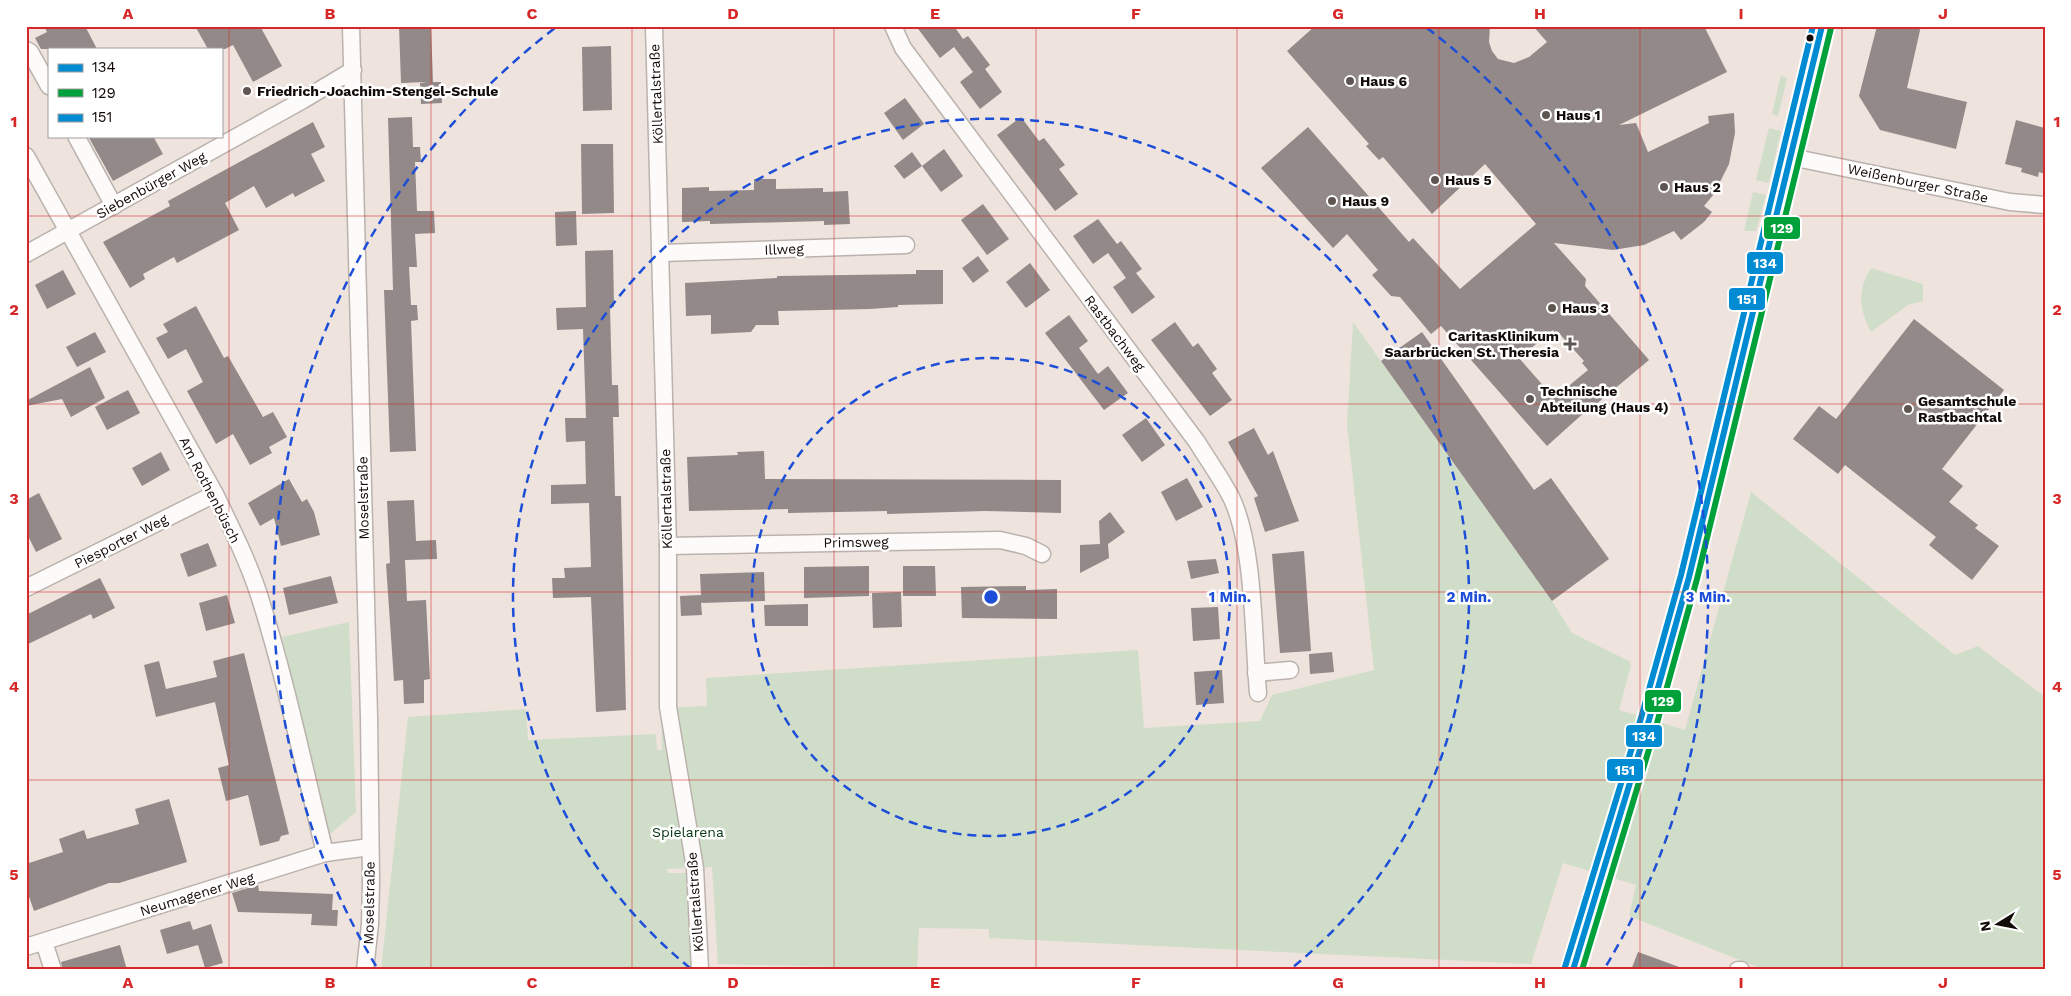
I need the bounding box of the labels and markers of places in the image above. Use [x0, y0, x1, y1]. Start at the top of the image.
unlabelled marker [1805, 33, 1815, 43]
place label: Haus 6 [1360, 73, 1408, 89]
marker: Haus 6 [1344, 75, 1356, 87]
place label: Friedrich-Joachim-Stengel-Schule [257, 83, 498, 99]
marker: Friedrich-Joachim-Stengel-Schule [241, 85, 253, 97]
place label: Haus 1 [1556, 107, 1601, 123]
marker: Haus 1 [1540, 109, 1552, 121]
place label: Haus 5 [1445, 172, 1492, 188]
marker: Haus 5 [1429, 174, 1441, 186]
place label: Haus 2 [1674, 179, 1721, 195]
marker: Haus 2 [1658, 181, 1670, 193]
place label: Haus 9 [1342, 193, 1389, 209]
marker: Haus 9 [1326, 195, 1338, 207]
place label: Haus 3 [1562, 300, 1609, 316]
marker: Haus 3 [1546, 302, 1558, 314]
place label: CaritasKlinikum Saarbrücken St. Theresia [1384, 328, 1560, 360]
marker: CaritasKlinikum Saarbrücken St. Theresia [1563, 337, 1577, 351]
place label: Technische Abteilung (Haus 4) [1540, 383, 1669, 415]
marker: Technische Abteilung (Haus 4) [1524, 393, 1536, 405]
place label: Gesamtschule Rastbachtal [1918, 393, 2016, 425]
marker: Gesamtschule Rastbachtal [1902, 403, 1914, 415]
centre of rings [982, 588, 1000, 606]

